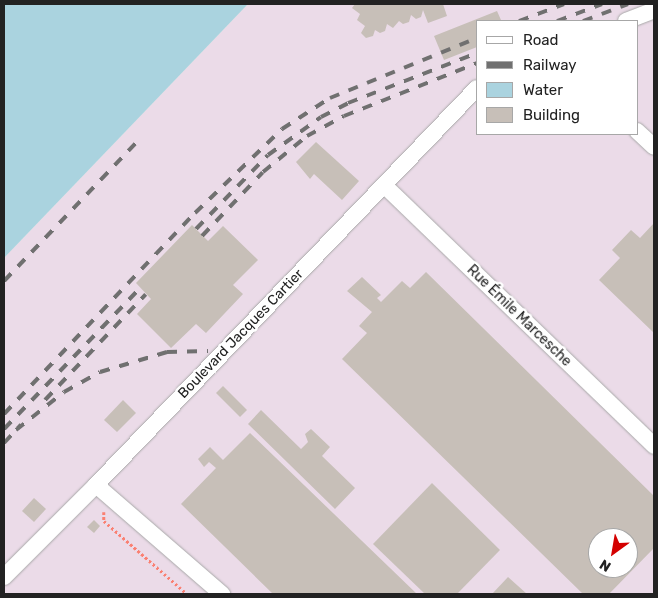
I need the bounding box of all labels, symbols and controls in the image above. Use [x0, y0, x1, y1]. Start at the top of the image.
legend [476, 20, 638, 135]
text: Road [523, 31, 559, 49]
text: Railway [523, 56, 577, 74]
text: Water [523, 81, 563, 99]
text: Building [523, 106, 580, 124]
street label: Rue Émile Marcesche [463, 262, 575, 370]
street label: Boulevard Jacques Cartier [175, 266, 307, 402]
north arrow [588, 528, 638, 578]
text: N [597, 555, 614, 575]

